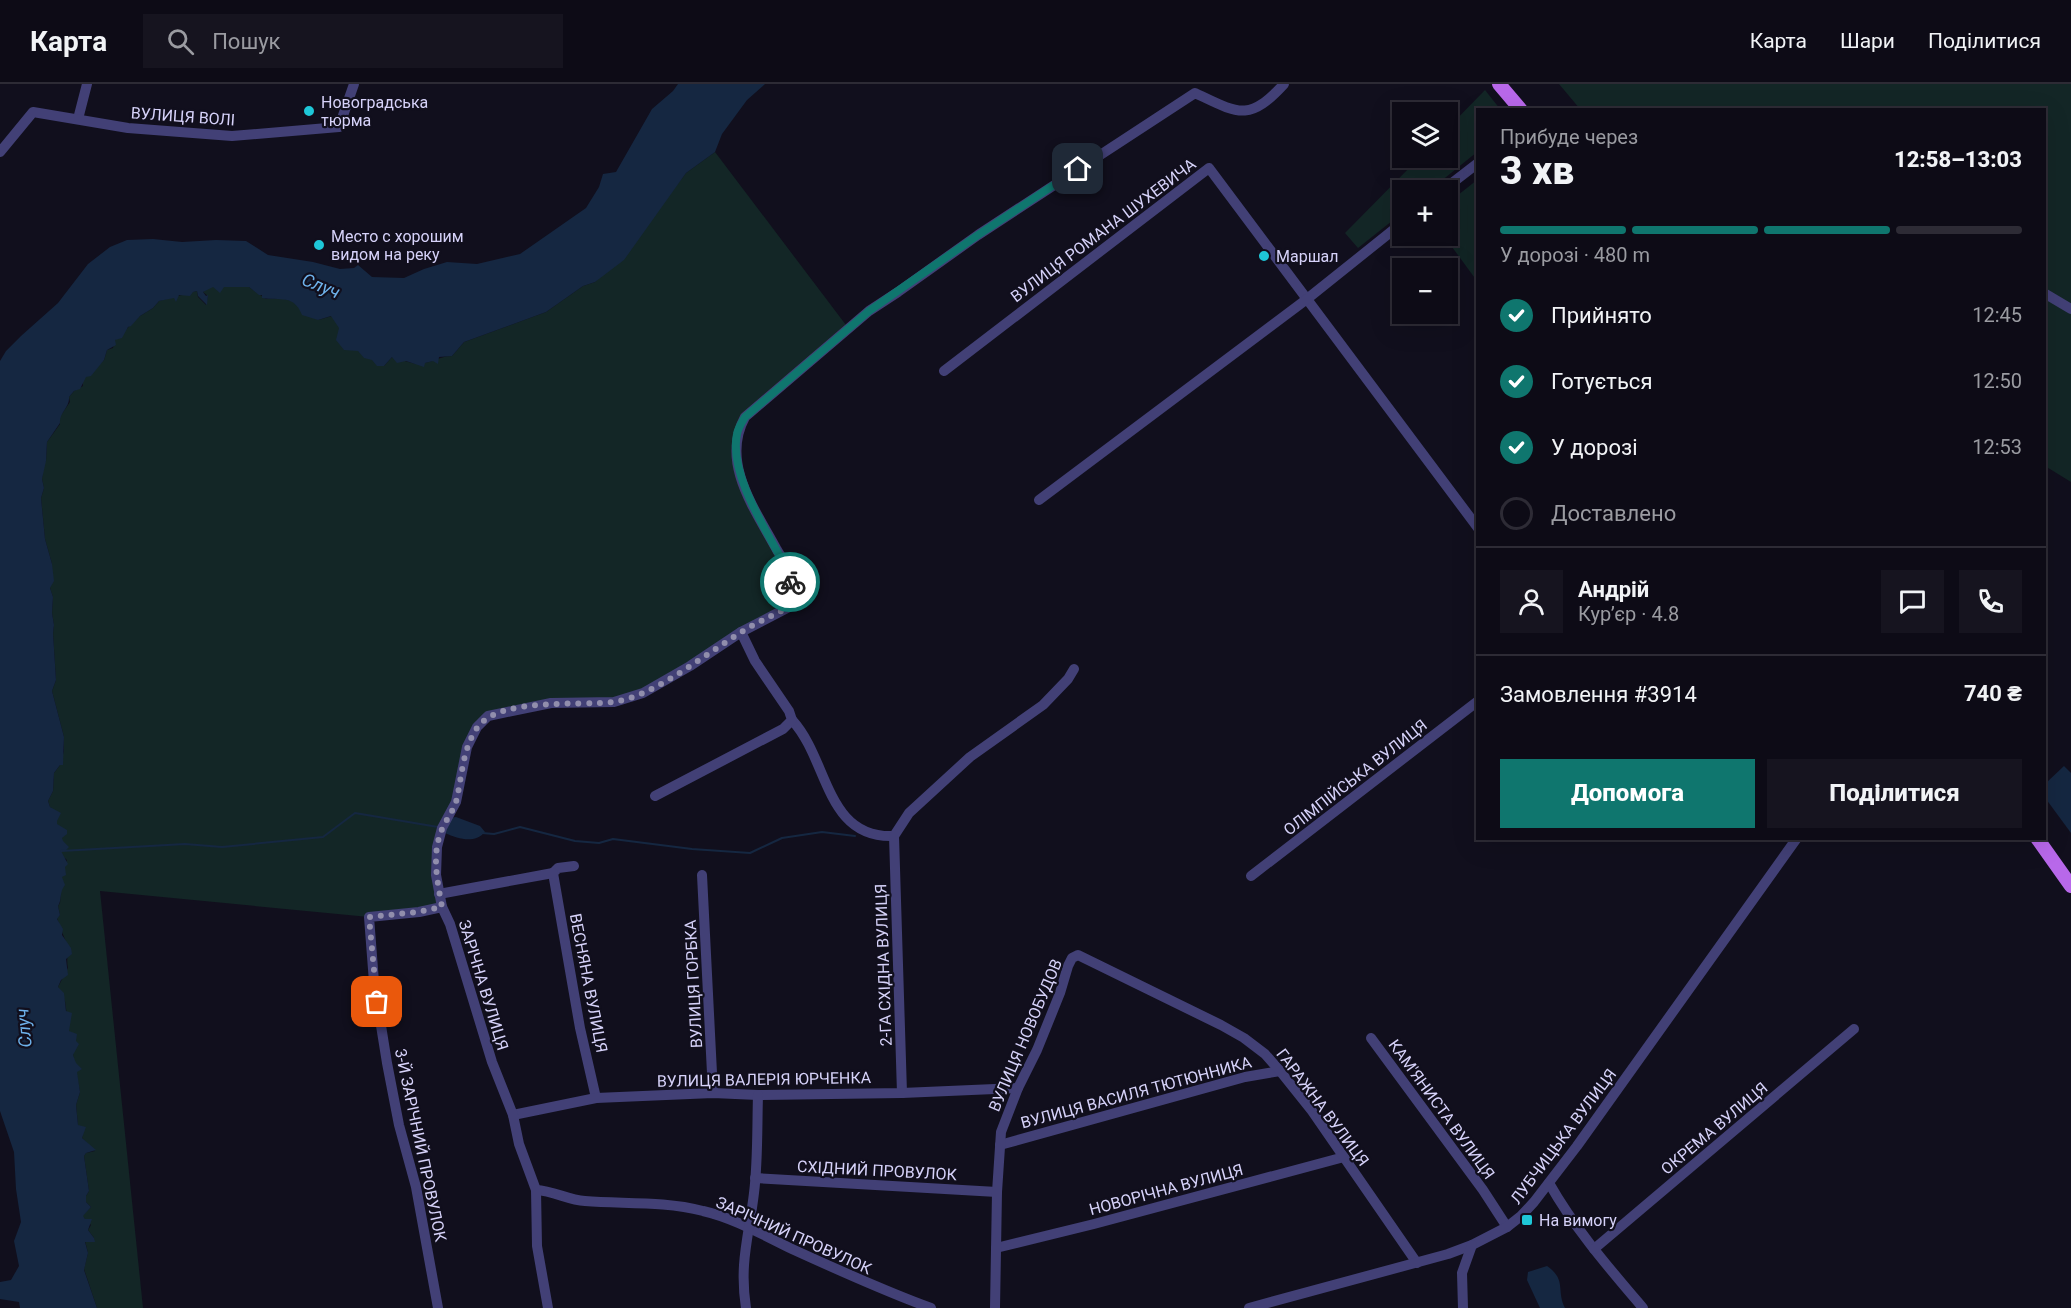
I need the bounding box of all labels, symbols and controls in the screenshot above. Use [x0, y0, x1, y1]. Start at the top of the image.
search box [143, 14, 563, 68]
text: Карта [30, 25, 107, 58]
icon: search [164, 25, 197, 58]
text: Пошук [212, 29, 280, 54]
text: Карта [1750, 29, 1807, 53]
text: Шари [1840, 29, 1895, 53]
text: Поділитися [1928, 29, 2041, 53]
place label: Новоградська тюрма [321, 93, 428, 130]
map controls [1392, 102, 1458, 324]
button: layers [1392, 102, 1458, 168]
street label: ВУЛИЦЯ ВОЛІ [130, 103, 236, 130]
marker: Новоградська тюрма [302, 104, 316, 118]
text: Прибуде через [1500, 125, 1638, 149]
pin [1052, 143, 1103, 194]
text: 12:58–13:03 [1894, 147, 2022, 172]
text: 3 хв [1500, 148, 1574, 194]
icon: home [1061, 152, 1094, 185]
street label: ВУЛИЦЯ РОМАНА ШУХЕВИЧА [1007, 154, 1200, 306]
button: + [1392, 180, 1458, 246]
place label: Место с хорошим видом на реку [331, 227, 464, 264]
marker: Место с хорошим видом на реку [312, 238, 326, 252]
text: У дорозі · 480 m [1500, 243, 1650, 267]
place label: Маршал [1276, 247, 1339, 266]
marker: Маршал [1257, 249, 1271, 263]
button: − [1392, 258, 1458, 324]
water label: Случ [299, 268, 343, 303]
icon: check [1500, 299, 1533, 332]
text: Прийнято [1551, 303, 1652, 328]
text: 12:45 [1972, 303, 2022, 327]
icon: check [1500, 365, 1533, 398]
text: Готується [1551, 369, 1652, 394]
text: 12:50 [1972, 369, 2022, 393]
icon: check [1500, 431, 1533, 464]
text: У дорозі [1551, 435, 1638, 460]
text: 12:53 [1972, 435, 2022, 459]
text: Доставлено [1551, 501, 1676, 526]
courier [760, 552, 820, 612]
icon: bike [774, 566, 807, 599]
button: person [1500, 570, 1563, 633]
button: chat [1881, 570, 1944, 633]
button: phone [1959, 570, 2022, 633]
text: Андрій [1578, 577, 1649, 602]
text: Кур’єр · 4.8 [1578, 602, 1679, 626]
text: 740 ₴ [1964, 681, 2022, 706]
text: Замовлення #3914 [1500, 682, 1697, 707]
street label: ОЛІМПІЙСЬКА ВУЛИЦЯ [1280, 715, 1431, 839]
button: Допомога [1500, 759, 1755, 828]
button: Поділитися [1767, 759, 2022, 828]
street label: 2-ГА СХІДНА ВУЛИЦЯ [871, 884, 896, 1046]
street label: ВЕСНЯНА ВУЛИЦЯ [566, 912, 611, 1054]
street label: ЗАРІЧНА ВУЛИЦЯ [455, 918, 512, 1053]
street label: ВУЛИЦЯ ГОРБКА [681, 919, 706, 1049]
street label: ВУЛИЦЯ НОВОБУДОВ [985, 956, 1066, 1114]
pin [351, 976, 402, 1027]
icon: bag [360, 985, 393, 1018]
water label: Случ [11, 1008, 36, 1048]
street label: КАМ'ЯНИСТА ВУЛИЦЯ [1384, 1036, 1499, 1183]
street label: ГАРАЖНА ВУЛИЦЯ [1272, 1045, 1373, 1170]
street label: 3-Й ЗАРІЧНИЙ ПРОВУЛОК [391, 1047, 450, 1244]
street label: ВУЛИЦЯ ВАСИЛЯ ТЮТЮННИКА [1019, 1052, 1254, 1132]
street label: ЛУБЧИЦЬКА ВУЛИЦЯ [1506, 1065, 1620, 1208]
street label: ВУЛИЦЯ ВАЛЕРІЯ ЮРЧЕНКА [657, 1068, 872, 1091]
street label: ОКРЕМА ВУЛИЦЯ [1657, 1078, 1771, 1178]
street label: СХІДНИЙ ПРОВУЛОК [797, 1157, 958, 1184]
street label: НОВОРІЧНА ВУЛИЦЯ [1087, 1160, 1245, 1219]
street label: ЗАРІЧНИЙ ПРОВУЛОК [713, 1193, 875, 1279]
place label: На вимогу [1539, 1211, 1617, 1230]
marker: На вимогу [1520, 1213, 1534, 1227]

